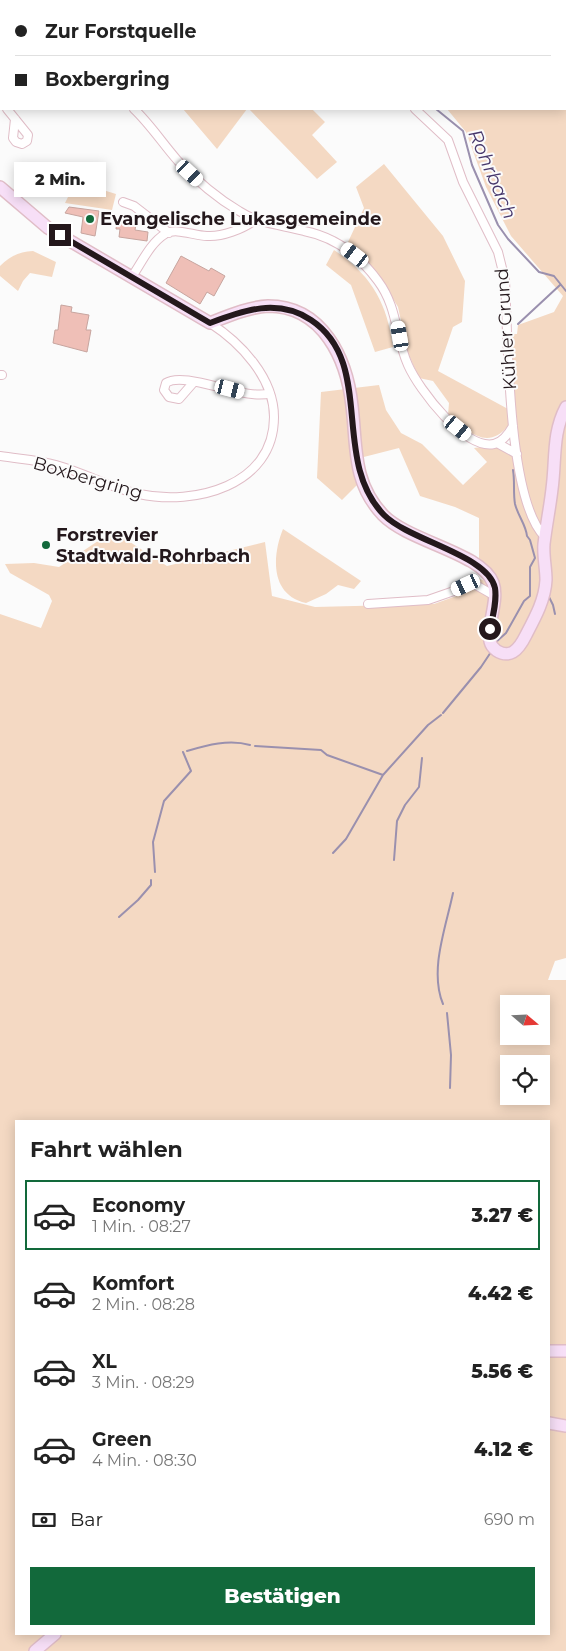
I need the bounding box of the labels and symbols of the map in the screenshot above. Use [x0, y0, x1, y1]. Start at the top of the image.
water label: Rohrbach [463, 126, 522, 222]
car [173, 157, 206, 189]
callout: 2 Min. [14, 162, 106, 198]
place label: Evangelische Lukasgemeinde [100, 208, 381, 230]
marker: Evangelische Lukasgemeinde [84, 213, 96, 225]
route end [49, 224, 71, 246]
car [338, 240, 371, 270]
street label: Kühler Grund [491, 267, 521, 391]
car [390, 320, 409, 352]
car [213, 378, 246, 400]
car [441, 413, 474, 443]
street label: Boxbergring [31, 452, 145, 504]
place label: Forstrevier Stadtwald-Rohrbach [56, 524, 250, 567]
marker: Forstrevier Stadtwald-Rohrbach [40, 539, 52, 551]
car [449, 572, 482, 598]
route start [479, 618, 501, 640]
north arrow [500, 995, 550, 1045]

